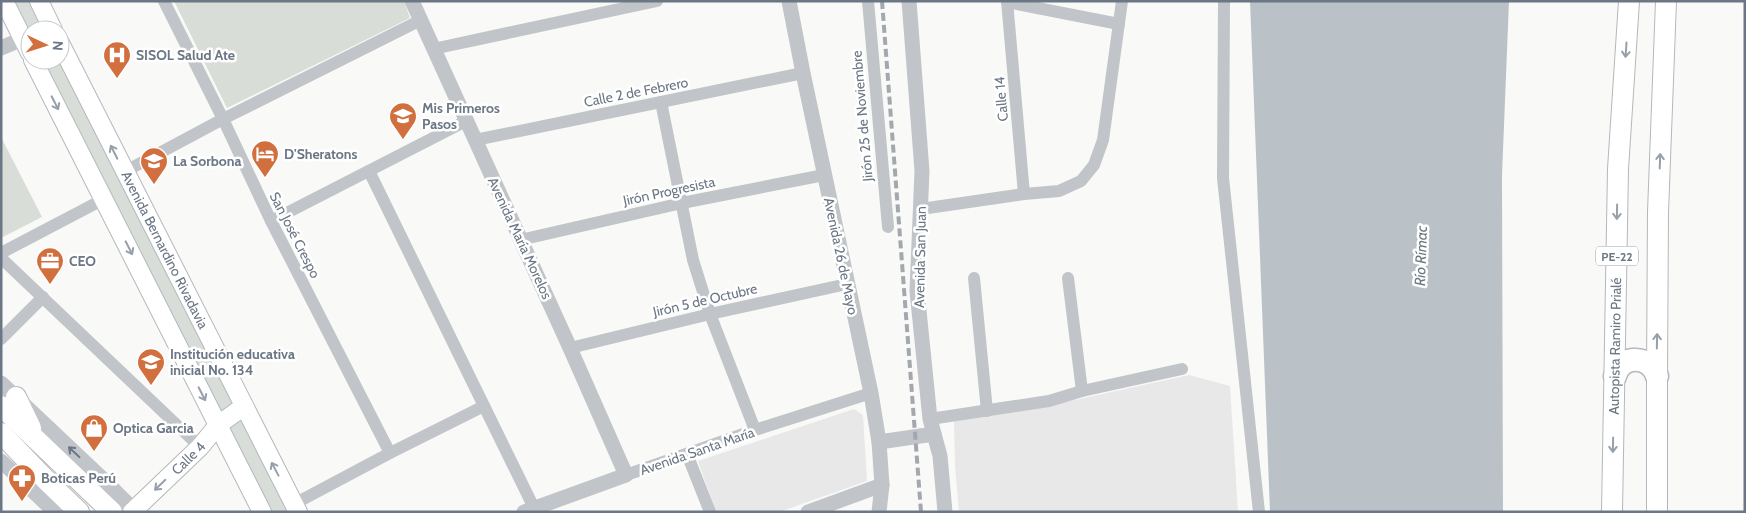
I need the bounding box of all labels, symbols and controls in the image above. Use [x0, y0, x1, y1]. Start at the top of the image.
north arrow [20, 20, 70, 70]
text: N [49, 40, 67, 51]
hospital icon: SISOL Salud Ate [102, 40, 132, 79]
one-way arrow [1621, 42, 1630, 58]
place label: SISOL Salud Ate [136, 46, 235, 64]
street label: Jirón 25 de Noviembre [847, 50, 877, 183]
street label: Calle 2 de Febrero [582, 73, 690, 111]
street label: Calle 14 [990, 76, 1012, 122]
one-way arrow [50, 96, 60, 111]
place label: Mis Primeros Pasos [422, 99, 500, 133]
school or university icon: Mis Primeros Pasos [388, 101, 418, 140]
hotel icon: D'Sheratons [250, 139, 280, 178]
one-way arrow [109, 145, 118, 160]
place label: D'Sheratons [284, 145, 358, 163]
school or university icon: La Sorbona [139, 146, 169, 185]
place label: La Sorbona [173, 152, 242, 170]
one-way arrow [1655, 153, 1665, 169]
street label: Avenida Bernardino Rivadavia [117, 168, 213, 332]
street label: Jirón Progresista [620, 172, 717, 210]
street label: Avenida María Morelos [484, 174, 556, 302]
street label: San José Crespo [266, 189, 325, 281]
street label: Avenida 26 de Mayo [820, 196, 862, 317]
one-way arrow [1613, 204, 1622, 220]
street label: Avenida San Juan [910, 206, 930, 308]
water label: Río Rímac [1411, 225, 1431, 286]
one-way arrow [124, 241, 134, 256]
office icon: CEO [35, 246, 65, 285]
road number: PE-22 [1596, 247, 1638, 266]
place label: CEO [69, 252, 96, 270]
street label: Autopista Ramiro Prialé [1605, 277, 1625, 415]
street label: Jirón 5 de Octubre [650, 279, 759, 321]
one-way arrow [1652, 333, 1662, 349]
place label: Institución educativa inicial No. 134 [170, 345, 295, 379]
school or university icon: Institución educativa inicial No. 134 [136, 347, 166, 386]
one-way arrow [197, 386, 207, 401]
shop icon: Optica Garcia [79, 413, 109, 452]
place label: Optica Garcia [113, 419, 194, 437]
street label: Avenida Santa María [637, 423, 757, 479]
one-way arrow [1608, 436, 1618, 452]
street label: Calle 4 [168, 438, 210, 479]
one-way arrow [68, 446, 81, 458]
one-way arrow [270, 461, 280, 476]
pharmacy icon: Boticas Perú [7, 463, 37, 502]
place label: Boticas Perú [41, 469, 116, 487]
one-way arrow [154, 479, 166, 491]

